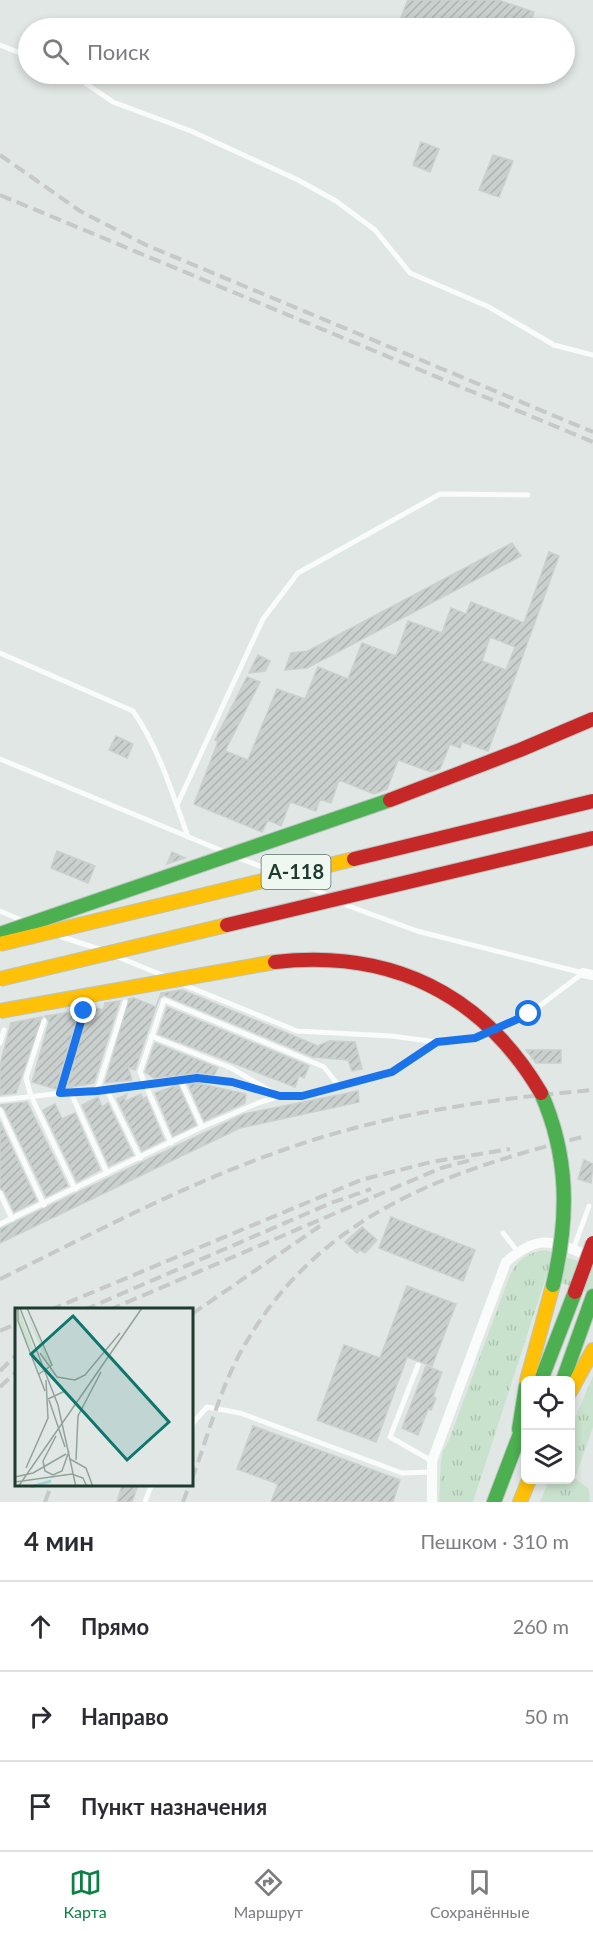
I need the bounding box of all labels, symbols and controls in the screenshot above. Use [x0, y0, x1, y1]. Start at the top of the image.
search box [18, 18, 575, 84]
icon: search [39, 35, 72, 68]
text: Поиск [87, 38, 150, 65]
road number: А-118 [262, 855, 330, 889]
route end [70, 997, 96, 1023]
route start [515, 1000, 541, 1026]
inset map [15, 1308, 194, 1487]
map controls [521, 1376, 575, 1484]
button: locate [521, 1376, 575, 1430]
button: layers [521, 1430, 575, 1484]
text: 4 мин [24, 1525, 94, 1557]
text: Пешком · 310 m [420, 1529, 569, 1553]
icon: ahead [24, 1610, 57, 1643]
text: Прямо [81, 1613, 149, 1640]
text: 260 m [513, 1614, 569, 1638]
icon: right [24, 1700, 57, 1733]
text: Направо [81, 1703, 169, 1730]
text: 50 m [524, 1704, 569, 1728]
icon: arrive [24, 1790, 57, 1823]
text: Пункт назначения [81, 1793, 267, 1820]
tab: Карта [63, 1866, 107, 1921]
tab: Маршрут [233, 1866, 303, 1921]
tab: Сохранённые [430, 1866, 530, 1921]

